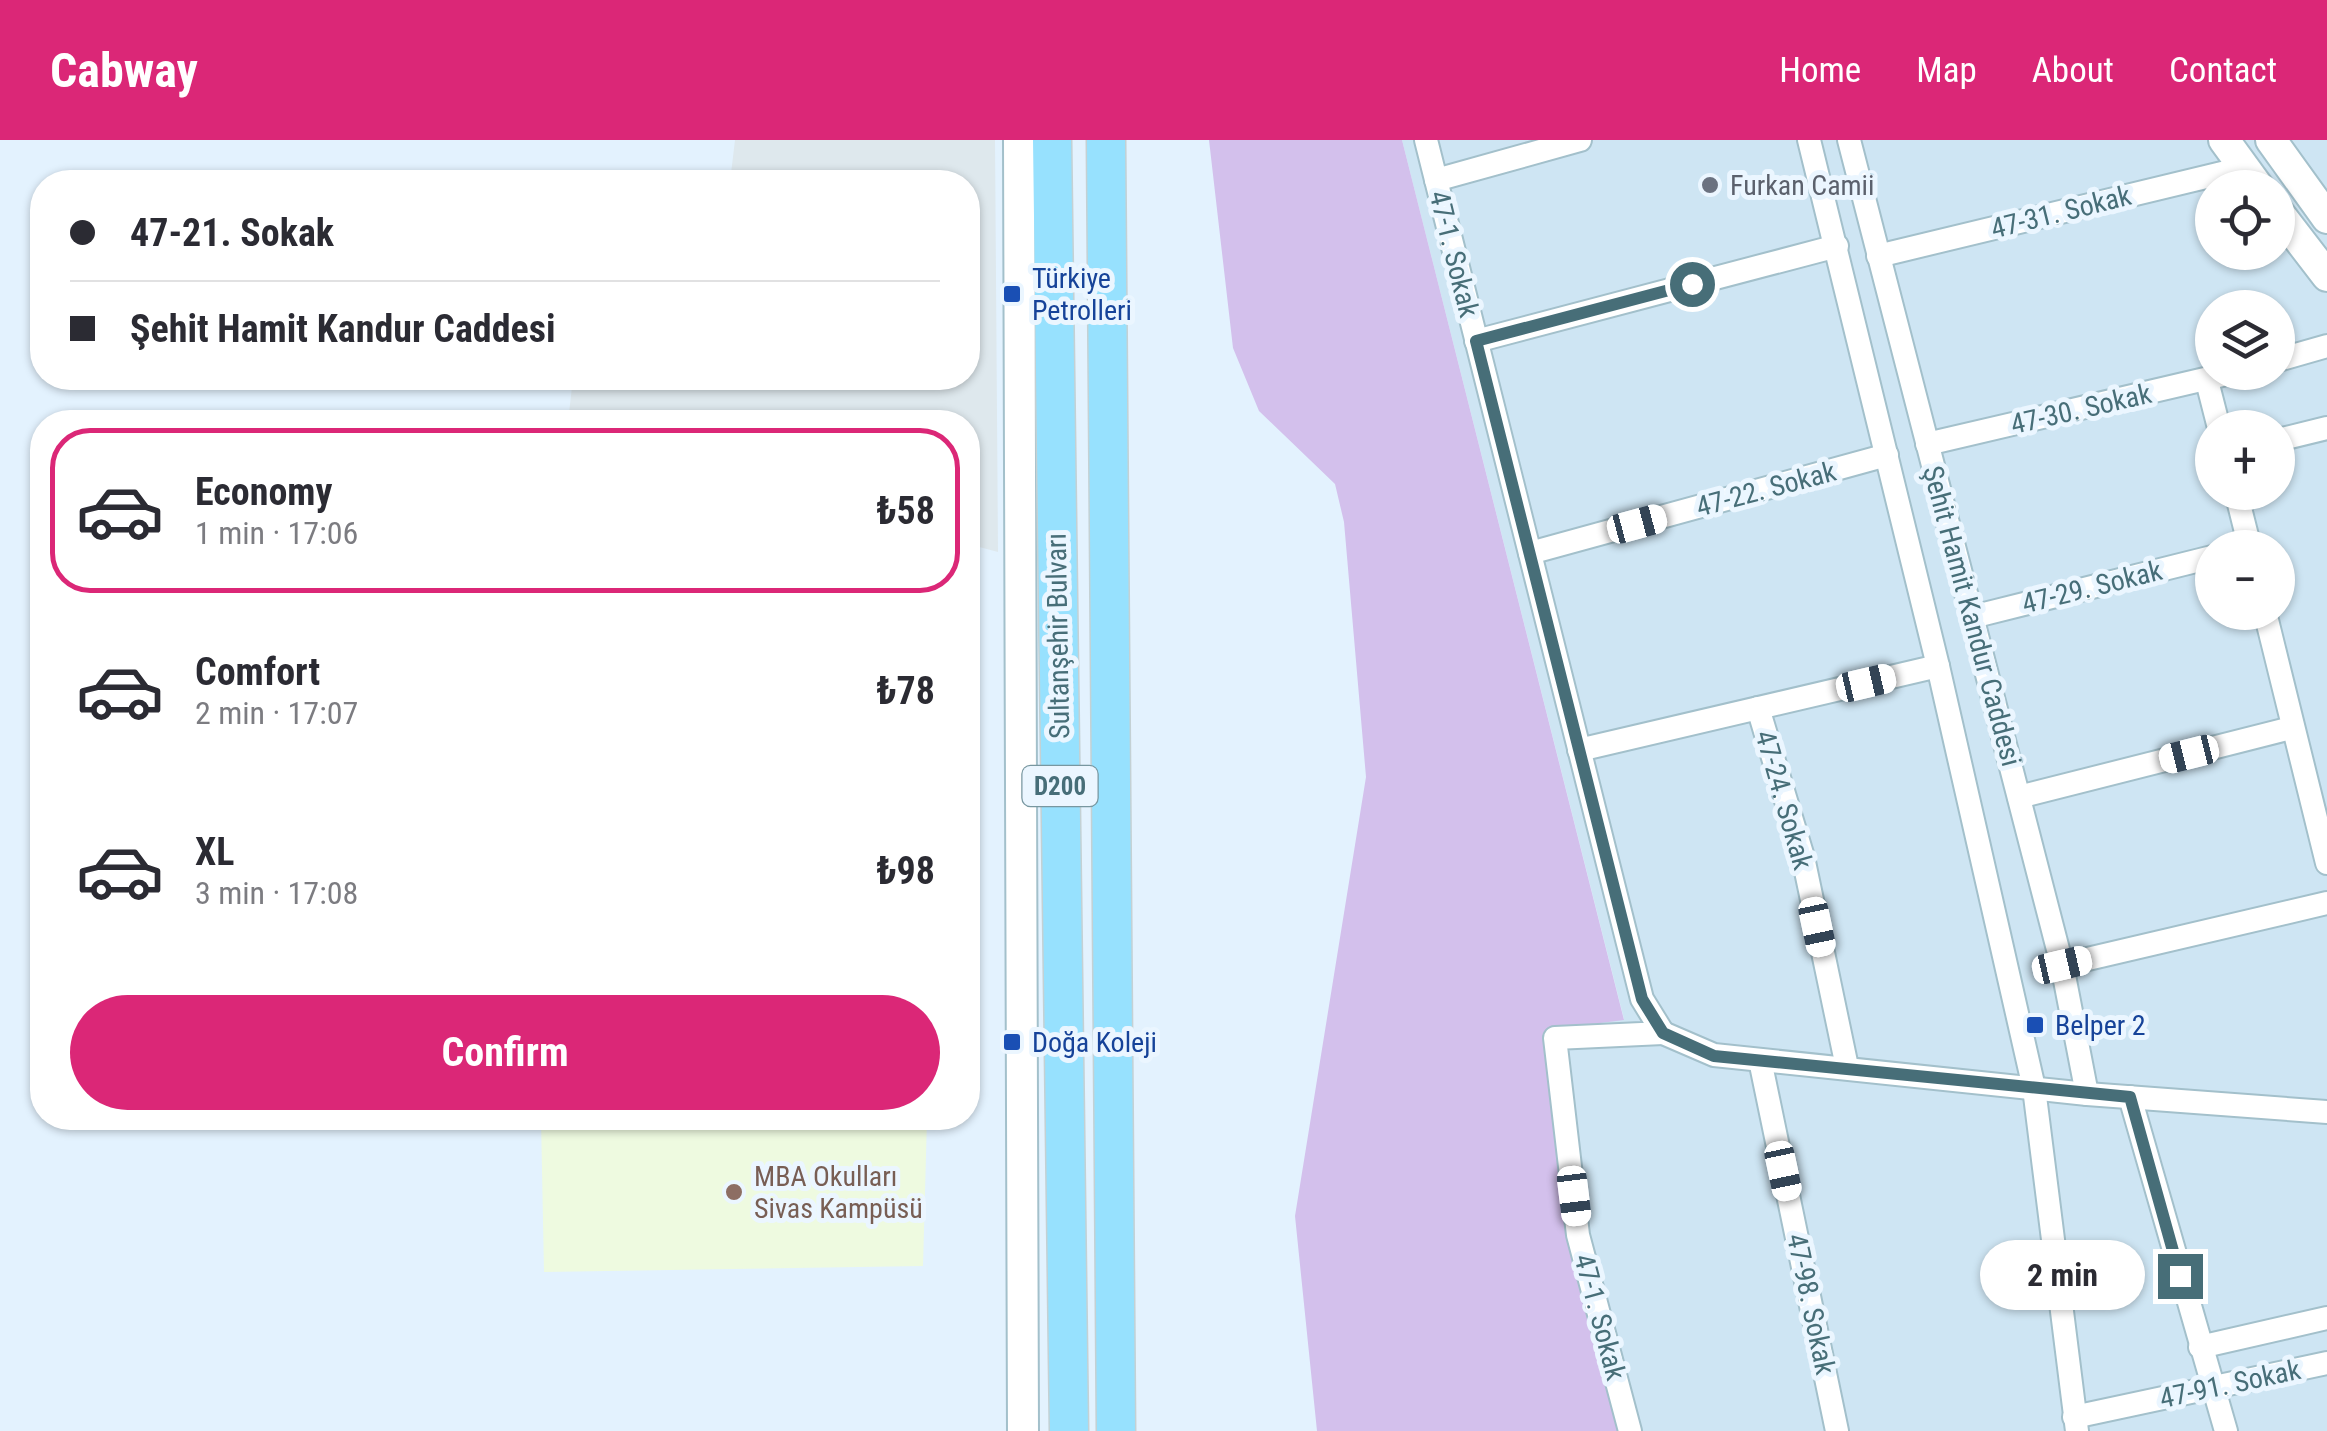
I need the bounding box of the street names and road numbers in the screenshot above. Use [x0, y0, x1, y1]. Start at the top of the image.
street label: 47-31. Sokak [1987, 179, 2135, 245]
street label: 47-1. Sokak [1422, 187, 1486, 321]
street label: 47-30. Sokak [2007, 377, 2155, 441]
street label: 47-22. Sokak [1693, 454, 1840, 523]
street label: Şehit Hamit Kandur Caddesi [1916, 462, 2028, 770]
street label: Sultanşehir Bulvarı [1040, 533, 1076, 739]
street label: 47-29. Sokak [2018, 554, 2166, 620]
street label: 47-24. Sokak [1748, 727, 1820, 874]
road number: D200 [1022, 766, 1098, 806]
street label: 47-98. Sokak [1780, 1230, 1842, 1378]
street label: 47-1. Sokak [1567, 1250, 1633, 1384]
street label: 47-91. Sokak [2156, 1353, 2304, 1415]

